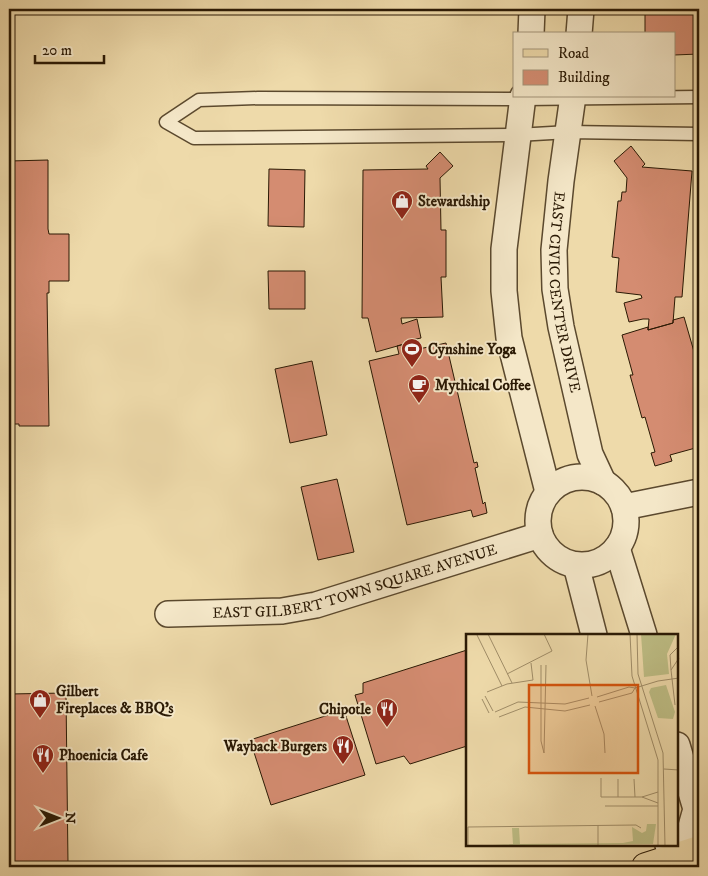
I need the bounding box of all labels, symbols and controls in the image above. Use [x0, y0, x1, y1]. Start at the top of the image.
scale bar [35, 32, 104, 64]
legend [513, 32, 676, 98]
text: 20 m [42, 41, 72, 60]
text: Road [558, 44, 590, 63]
text: Building [558, 68, 610, 87]
shop icon: Stewardship [390, 189, 414, 220]
street label: EAST CIVIC CENTER DRIVE [544, 191, 585, 395]
place label: Stewardship [418, 192, 491, 211]
sports icon: Cynshine Yoga [400, 337, 424, 368]
place label: Cynshine Yoga [428, 340, 517, 359]
cafe icon: Mythical Coffee [407, 373, 431, 404]
place label: Mythical Coffee [435, 376, 531, 395]
street label: EAST GILBERT TOWN SQUARE AVENUE [212, 540, 500, 623]
inset map [466, 634, 678, 846]
place label: Gilbert Fireplaces & BBQ's [56, 682, 174, 718]
shop icon: Gilbert Fireplaces & BBQ's [28, 688, 52, 719]
restaurant icon: Chipotle [375, 697, 399, 728]
place label: Chipotle [319, 700, 372, 719]
restaurant icon: Wayback Burgers [331, 734, 355, 765]
place label: Wayback Burgers [223, 737, 327, 756]
restaurant icon: Phoenicia Cafe [31, 743, 55, 774]
place label: Phoenicia Cafe [59, 746, 149, 765]
north arrow [32, 794, 82, 844]
text: N [61, 812, 79, 824]

